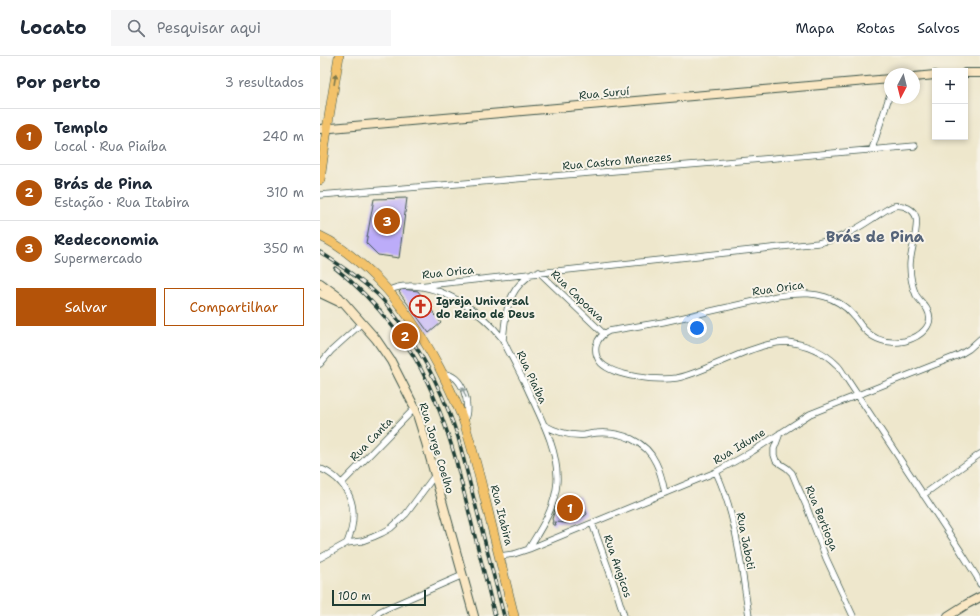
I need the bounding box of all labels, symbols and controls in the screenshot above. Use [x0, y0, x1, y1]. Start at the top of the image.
search box [111, 10, 391, 46]
text: Locato [20, 15, 87, 40]
icon: search [125, 17, 147, 39]
text: Pesquisar aqui [157, 18, 261, 38]
text: Mapa [795, 19, 834, 37]
text: Rotas [856, 19, 895, 37]
text: Salvos [917, 19, 960, 37]
north arrow [884, 68, 920, 104]
map controls [932, 68, 968, 140]
button: + [932, 68, 968, 104]
text: Por perto [16, 71, 101, 93]
one-way arrow [332, 72, 338, 85]
text: 3 resultados [225, 74, 304, 91]
street label: Rua Suruí [578, 84, 630, 103]
button: − [932, 104, 968, 140]
text: Templo [54, 118, 108, 138]
text: 1 [26, 128, 32, 145]
text: 240 m [262, 128, 304, 145]
text: Local · Rua Piaíba [54, 138, 166, 155]
street label: Rua Castro Menezes [562, 149, 672, 174]
text: Brás de Pina [54, 174, 152, 194]
text: 2 [24, 184, 34, 201]
text: 310 m [266, 184, 304, 201]
text: Estação · Rua Itabira [54, 194, 189, 211]
pin: 3 [374, 206, 400, 236]
district label: Brás de Pina [826, 227, 925, 247]
text: Redeconomia [54, 230, 159, 250]
text: 3 [24, 240, 34, 257]
text: 350 m [263, 240, 304, 257]
text: Supermercado [54, 250, 142, 267]
street label: Rua Orica [421, 262, 475, 283]
street label: Rua Capoava [547, 267, 608, 326]
street label: Rua Orica [751, 277, 805, 300]
button: Salvar [16, 288, 156, 326]
button: Compartilhar [164, 288, 304, 326]
church icon: Igreja Universal do Reino de Deus [407, 294, 433, 320]
place label: Igreja Universal do Reino de Deus [436, 294, 535, 322]
your location [687, 318, 707, 338]
pin: 2 [392, 321, 418, 351]
street label: Rua Piaíba [513, 348, 550, 406]
one-way arrow [460, 385, 466, 397]
street label: Rua Jorge Coelho [416, 401, 458, 496]
street label: Rua Canta [347, 414, 396, 465]
street label: Rua Idume [710, 425, 768, 468]
street label: Rua Itabira [487, 483, 516, 547]
street label: Rua Bertioga [802, 483, 842, 553]
pin: 1 [557, 493, 583, 523]
street label: Rua Jaboti [733, 511, 758, 571]
street label: Rua Angicos [600, 533, 635, 600]
scale bar [332, 588, 426, 607]
text: 100 m [338, 589, 371, 604]

